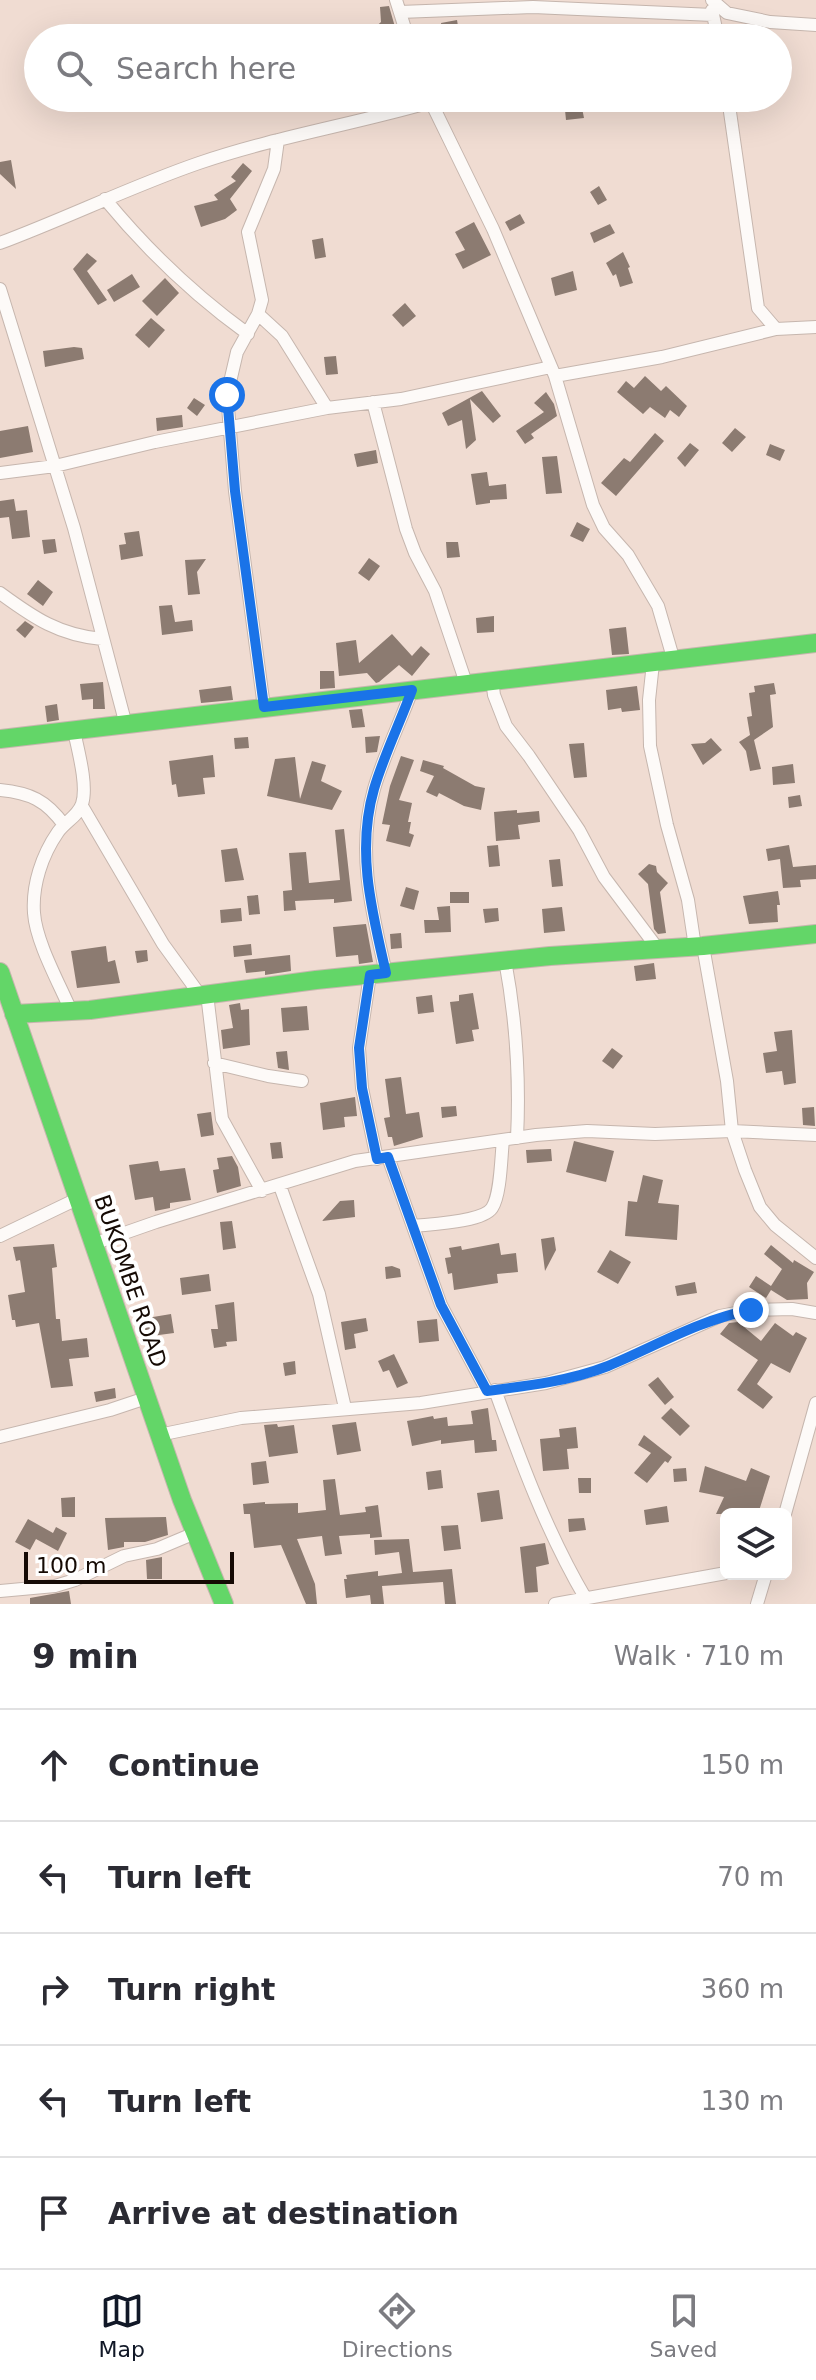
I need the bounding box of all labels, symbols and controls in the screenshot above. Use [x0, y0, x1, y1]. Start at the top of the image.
search box [24, 24, 792, 112]
icon: search [52, 46, 96, 90]
text: Search here [116, 51, 296, 86]
route start [209, 377, 245, 413]
street label: BUKOMBE ROAD [89, 1192, 172, 1371]
route end [733, 1292, 769, 1328]
map controls [720, 1508, 792, 1580]
button: layers [720, 1508, 792, 1580]
scale bar [24, 1548, 234, 1584]
text: 100 m [36, 1553, 106, 1578]
text: 9 min [32, 1636, 139, 1676]
text: Walk · 710 m [614, 1641, 784, 1671]
icon: ahead [32, 1743, 76, 1787]
text: Continue [108, 1748, 260, 1783]
text: 150 m [701, 1750, 784, 1780]
icon: left [32, 1855, 76, 1899]
text: Turn left [108, 1860, 251, 1895]
text: 70 m [717, 1862, 784, 1892]
icon: right [32, 1967, 76, 2011]
text: Turn right [108, 1972, 275, 2007]
text: 360 m [701, 1974, 784, 2004]
icon: left [32, 2079, 76, 2123]
text: Turn left [108, 2084, 251, 2119]
text: 130 m [701, 2086, 784, 2116]
icon: arrive [32, 2191, 76, 2235]
text: Arrive at destination [108, 2196, 459, 2231]
tab: Map [98, 2289, 145, 2362]
tab: Directions [342, 2289, 453, 2362]
tab: Saved [650, 2289, 718, 2362]

